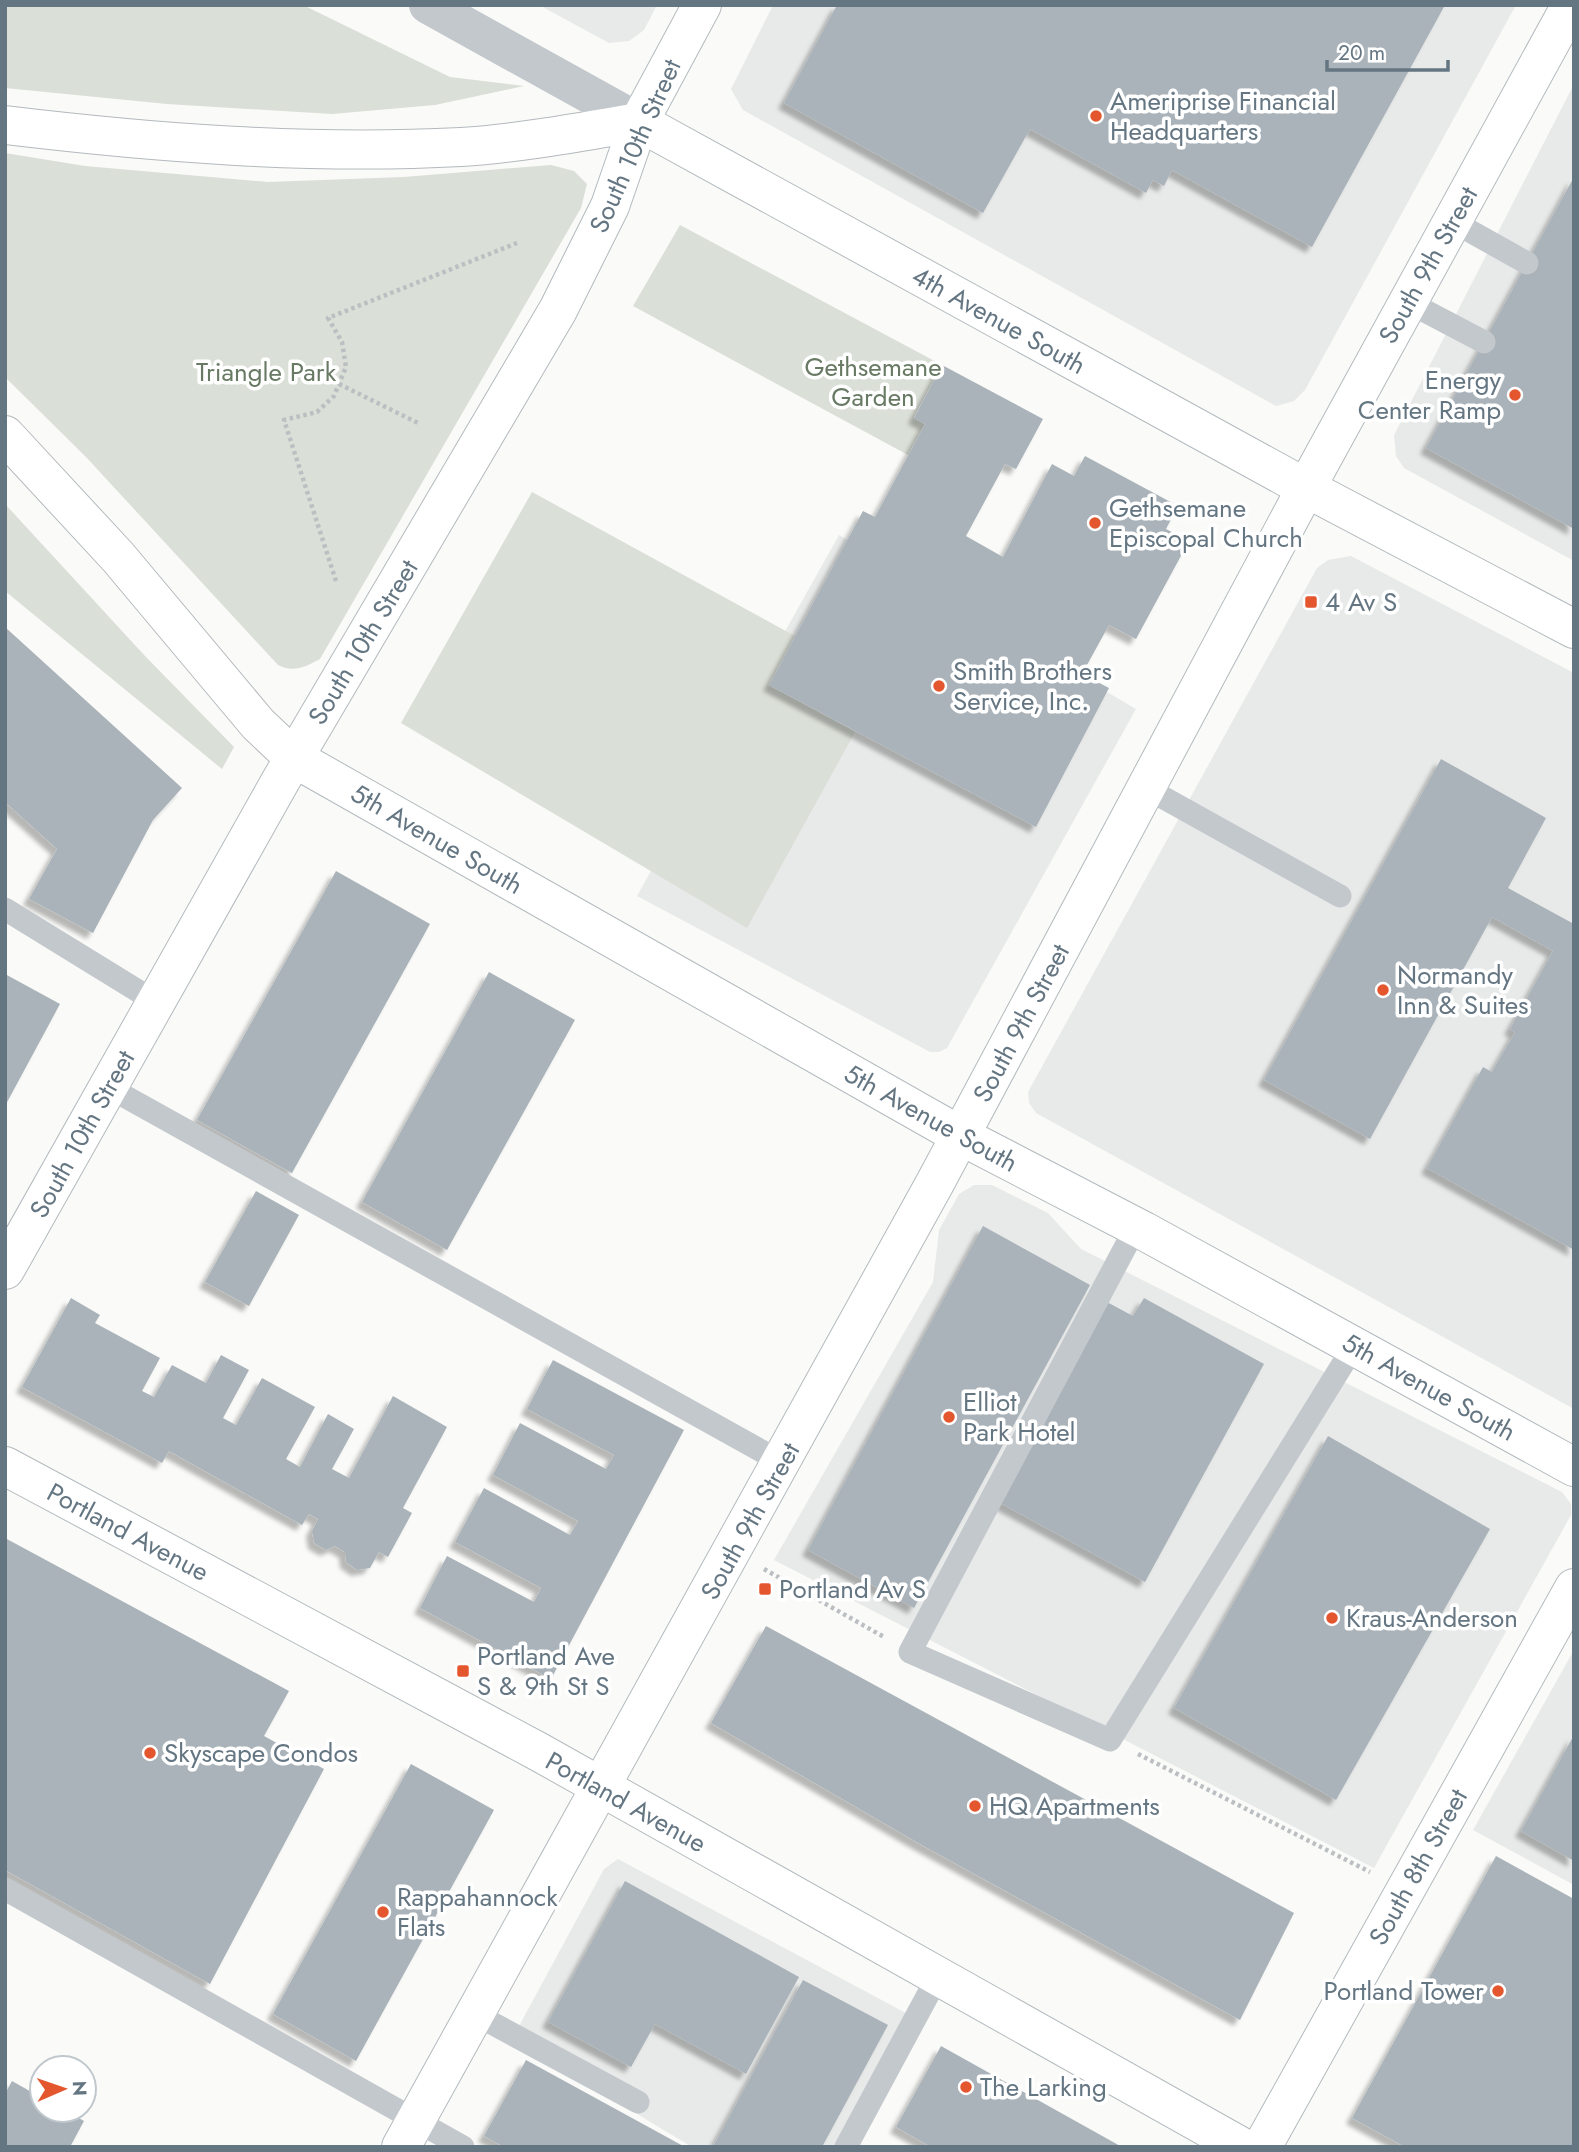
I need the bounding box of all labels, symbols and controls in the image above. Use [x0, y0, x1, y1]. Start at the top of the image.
scale bar [1327, 28, 1448, 72]
text: 20 m [1338, 38, 1385, 68]
street label: South 10th Street [580, 52, 691, 239]
place label: Ameriprise Financial Headquarters [1110, 82, 1336, 150]
marker: Ameriprise Financial Headquarters [1088, 108, 1104, 124]
street label: South 9th Street [1369, 179, 1487, 351]
street label: 4th Avenue South [905, 256, 1093, 384]
park label: Gethsemane Garden [804, 348, 942, 416]
park label: Triangle Park [196, 353, 337, 391]
place label: Energy Center Ramp [1358, 361, 1502, 429]
marker: Energy Center Ramp [1507, 387, 1523, 403]
place label: Gethsemane Episcopal Church [1109, 489, 1303, 557]
marker: Gethsemane Episcopal Church [1087, 515, 1103, 531]
street label: South 10th Street [299, 552, 428, 732]
place label: 4 Av S [1325, 583, 1397, 621]
marker: 4 Av S [1303, 594, 1319, 610]
place label: Smith Brothers Service, Inc. [953, 652, 1112, 720]
marker: Smith Brothers Service, Inc. [931, 678, 947, 694]
street label: 5th Avenue South [344, 774, 530, 904]
street label: South 9th Street [963, 936, 1079, 1109]
place label: Normandy Inn & Suites [1397, 956, 1529, 1024]
marker: Normandy Inn & Suites [1375, 982, 1391, 998]
street label: South 10th Street [20, 1042, 144, 1225]
street label: 5th Avenue South [837, 1055, 1025, 1181]
street label: 5th Avenue South [1335, 1324, 1523, 1450]
place label: Elliot Park Hotel [963, 1383, 1076, 1451]
marker: Elliot Park Hotel [941, 1409, 957, 1425]
street label: South 9th Street [691, 1435, 809, 1607]
street label: Portland Avenue [40, 1473, 216, 1591]
place label: Portland Av S [779, 1570, 926, 1608]
marker: Portland Av S [757, 1581, 773, 1597]
place label: Kraus-Anderson [1346, 1599, 1518, 1637]
marker: Kraus-Anderson [1324, 1610, 1340, 1626]
place label: Portland Ave S & 9th St S [477, 1637, 615, 1705]
marker: Portland Ave S & 9th St S [455, 1663, 471, 1679]
place label: Skyscape Condos [164, 1734, 358, 1772]
street label: Portland Avenue [539, 1742, 713, 1862]
marker: Skyscape Condos [142, 1745, 158, 1761]
street label: South 8th Street [1359, 1781, 1477, 1952]
place label: HQ Apartments [989, 1787, 1160, 1825]
marker: HQ Apartments [967, 1798, 983, 1814]
place label: Rappahannock Flats [397, 1878, 558, 1946]
marker: Rappahannock Flats [375, 1904, 391, 1920]
place label: Portland Tower [1324, 1972, 1484, 2010]
marker: Portland Tower [1490, 1983, 1506, 1999]
north arrow [28, 2054, 98, 2124]
place label: The Larking [980, 2068, 1107, 2106]
marker: The Larking [958, 2079, 974, 2095]
text: N [66, 2080, 93, 2096]

